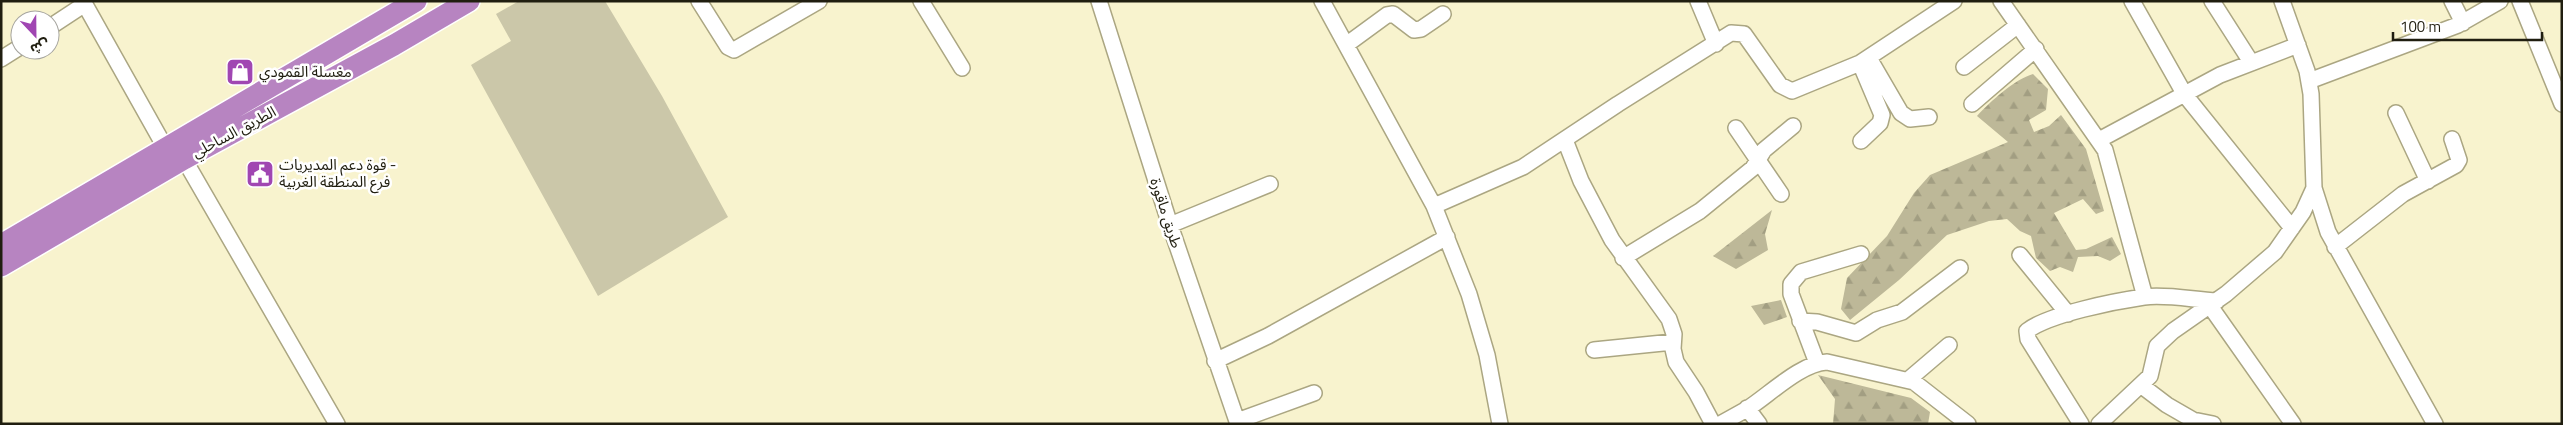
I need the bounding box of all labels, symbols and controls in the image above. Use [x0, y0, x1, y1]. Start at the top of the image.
north arrow [10, 10, 60, 60]
scale bar [2393, 10, 2542, 42]
text: 100 m [2400, 15, 2441, 38]
text: ش [27, 34, 53, 61]
shop icon: مغسلة القمودي [225, 57, 255, 87]
place label: مغسلة القمودي [259, 60, 352, 83]
street label: الطريق الساحلي [188, 100, 280, 164]
place label: قوة دعم المديريات - فرع المنطقة الغربية [279, 153, 396, 194]
public building icon: قوة دعم المديريات - فرع المنطقة الغربية [245, 159, 275, 189]
street label: طريق ماقورة [1144, 175, 1189, 251]

